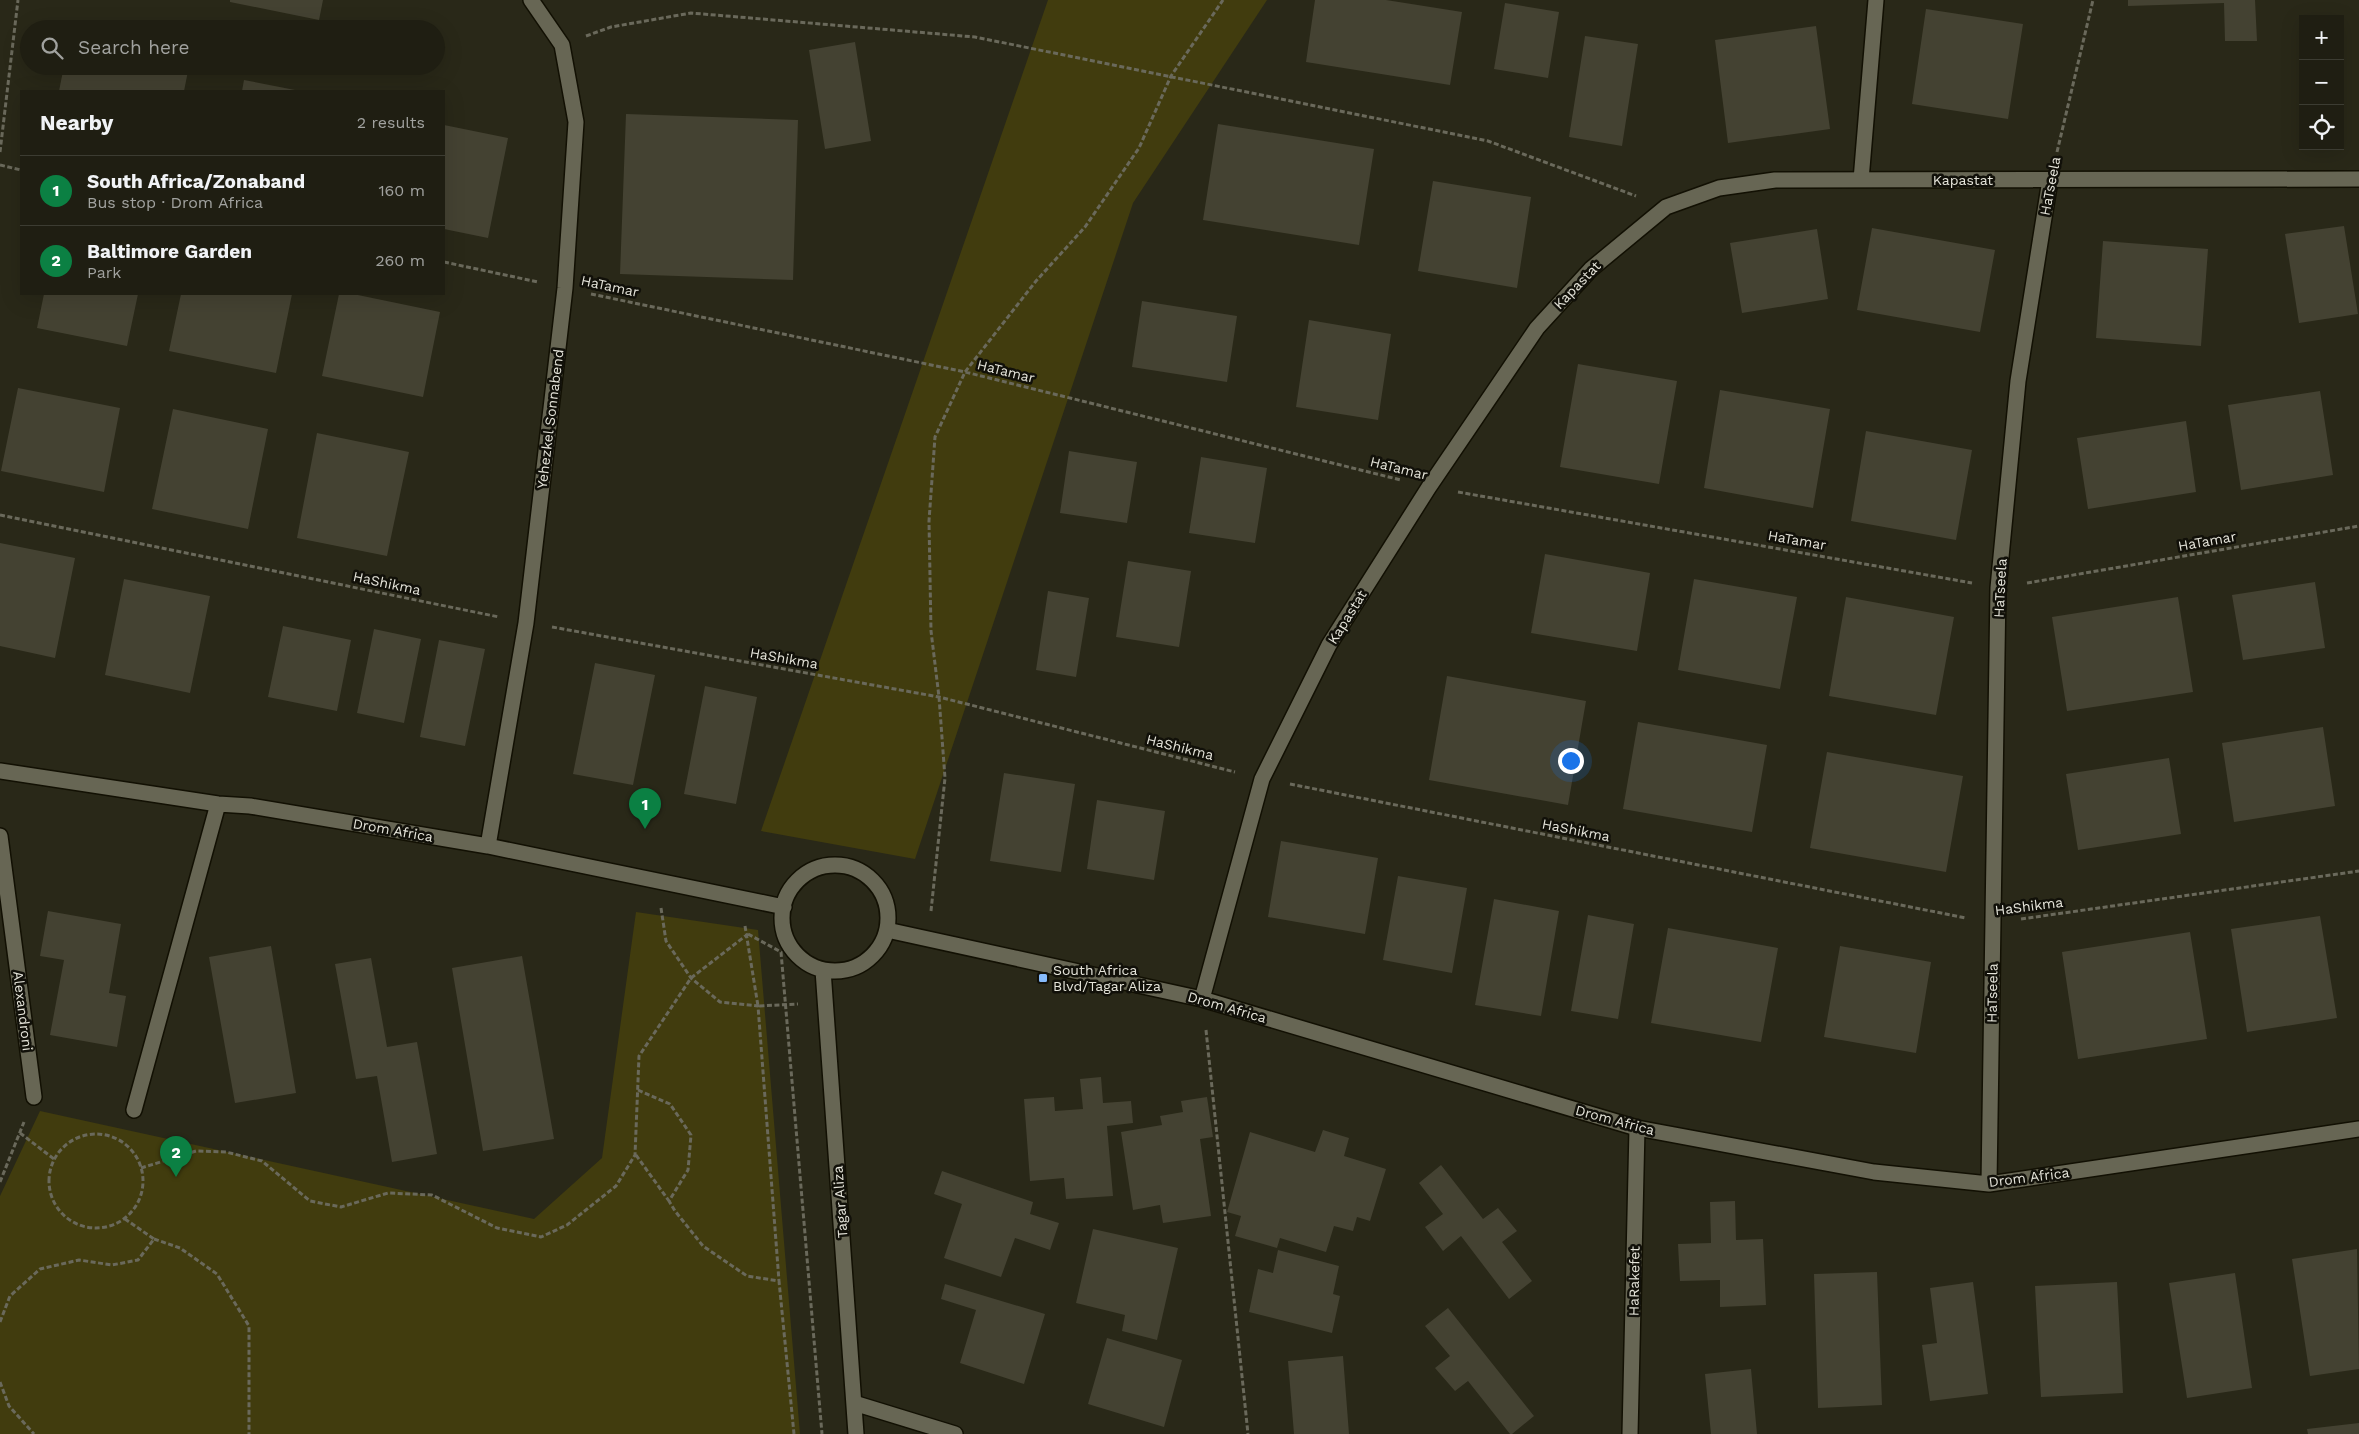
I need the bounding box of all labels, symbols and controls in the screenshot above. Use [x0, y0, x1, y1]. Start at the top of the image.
map controls [2299, 15, 2344, 150]
button: + [2299, 15, 2344, 60]
search box [20, 20, 445, 75]
icon: search [38, 34, 66, 62]
text: Search here [78, 36, 189, 59]
button: − [2299, 60, 2344, 105]
button: locate [2299, 105, 2344, 150]
text: Nearby [40, 110, 113, 135]
text: 2 results [357, 113, 425, 132]
street label: HaTseela [2036, 155, 2064, 217]
text: South Africa/Zonaband [87, 170, 305, 193]
street label: Kapastat [1933, 172, 1993, 188]
text: 1 [53, 181, 59, 200]
text: 160 m [378, 181, 425, 200]
text: Bus stop · Drom Africa [87, 193, 263, 212]
text: Baltimore Garden [87, 240, 252, 263]
text: 2 [51, 251, 61, 270]
text: 260 m [375, 251, 425, 270]
street label: Kapastat [1550, 258, 1604, 312]
text: Park [87, 263, 121, 282]
street label: HaTamar [580, 272, 641, 300]
street label: Yehezkel Sonnabend [533, 348, 567, 490]
street label: HaTamar [976, 356, 1037, 386]
street label: HaTamar [1369, 453, 1430, 483]
street label: HaTamar [1767, 527, 1828, 553]
street label: HaTamar [2177, 528, 2238, 554]
street label: HaTseela [1990, 558, 2010, 618]
street label: HaShikma [352, 568, 422, 598]
street label: Kapastat [1324, 587, 1370, 647]
street label: HaShikma [749, 644, 819, 672]
street label: HaShikma [1145, 731, 1215, 763]
your location [1558, 748, 1584, 774]
pin: 1 [629, 788, 661, 829]
street label: Drom Africa [352, 815, 434, 845]
street label: HaShikma [1541, 816, 1611, 844]
street label: HaShikma [1994, 894, 2064, 918]
place label: South Africa Blvd/Tagar Aliza [1053, 962, 1161, 994]
street label: HaTseela [1983, 963, 2001, 1023]
street label: Alexandroni [10, 970, 36, 1052]
marker: South Africa Blvd/Tagar Aliza [1037, 972, 1049, 984]
street label: Drom Africa [1186, 988, 1268, 1026]
street label: Drom Africa [1574, 1102, 1656, 1138]
pin: 2 [160, 1136, 192, 1177]
street label: Drom Africa [1988, 1164, 2070, 1190]
street label: Tagar Aliza [829, 1165, 851, 1239]
street label: HaRakefet [1625, 1246, 1643, 1316]

